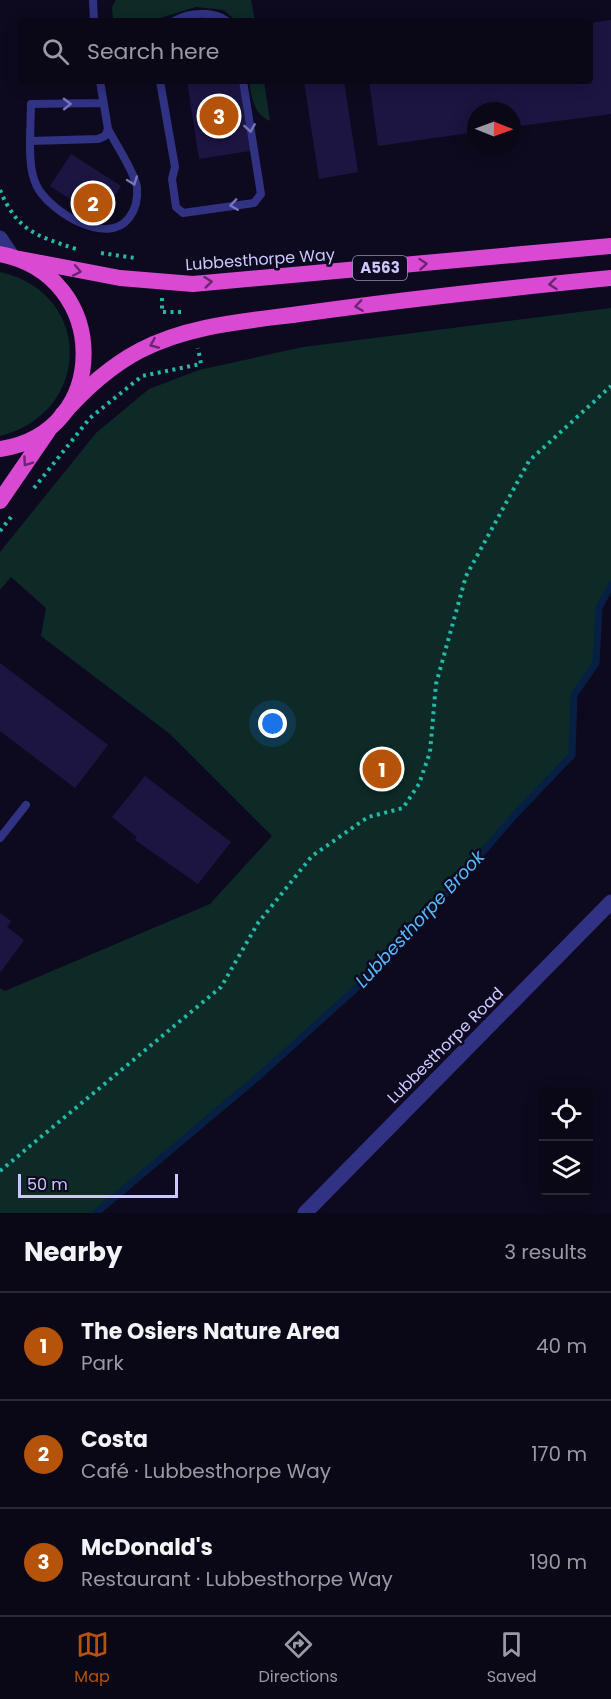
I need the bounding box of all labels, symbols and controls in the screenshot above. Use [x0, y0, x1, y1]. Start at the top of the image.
search box [18, 18, 593, 84]
icon: search [39, 35, 72, 68]
text: Search here [87, 36, 220, 67]
pin: 3 [200, 94, 238, 138]
one-way arrow [62, 98, 71, 110]
north arrow [467, 102, 521, 156]
one-way arrow [244, 123, 256, 132]
one-way arrow [126, 176, 139, 186]
pin: 2 [74, 180, 112, 226]
one-way arrow [230, 199, 239, 211]
street label: Lubbesthorpe Way [185, 243, 336, 276]
road number: A563 [353, 256, 407, 280]
one-way arrow [419, 258, 428, 271]
one-way arrow [72, 264, 82, 277]
one-way arrow [203, 276, 213, 289]
one-way arrow [548, 277, 557, 290]
one-way arrow [354, 299, 364, 311]
one-way arrow [149, 337, 160, 349]
one-way arrow [23, 456, 34, 467]
your location [258, 709, 287, 738]
pin: 1 [362, 746, 401, 792]
water label: Lubbesthorpe Brook [349, 844, 490, 993]
street label: Lubbesthorpe Road [382, 982, 509, 1109]
map controls [539, 1087, 593, 1195]
button: locate [539, 1087, 593, 1141]
button: layers [539, 1141, 593, 1195]
scale bar [18, 1171, 178, 1198]
text: 50 m [27, 1173, 68, 1196]
text: Nearby [24, 1234, 122, 1270]
text: 3 results [504, 1238, 587, 1266]
text: The Osiers Nature Area [81, 1316, 340, 1347]
text: 1 [40, 1332, 47, 1360]
text: 40 m [536, 1332, 587, 1360]
text: Park [81, 1349, 124, 1377]
text: Costa [81, 1424, 148, 1455]
text: 2 [38, 1440, 49, 1468]
text: 170 m [531, 1440, 587, 1468]
text: Café · Lubbesthorpe Way [81, 1457, 331, 1485]
text: McDonald's [81, 1532, 213, 1563]
text: 3 [37, 1548, 50, 1576]
text: 190 m [530, 1548, 587, 1576]
text: Restaurant · Lubbesthorpe Way [81, 1565, 393, 1593]
tab: Map [74, 1628, 110, 1689]
tab: Directions [259, 1628, 338, 1689]
tab: Saved [487, 1628, 537, 1689]

